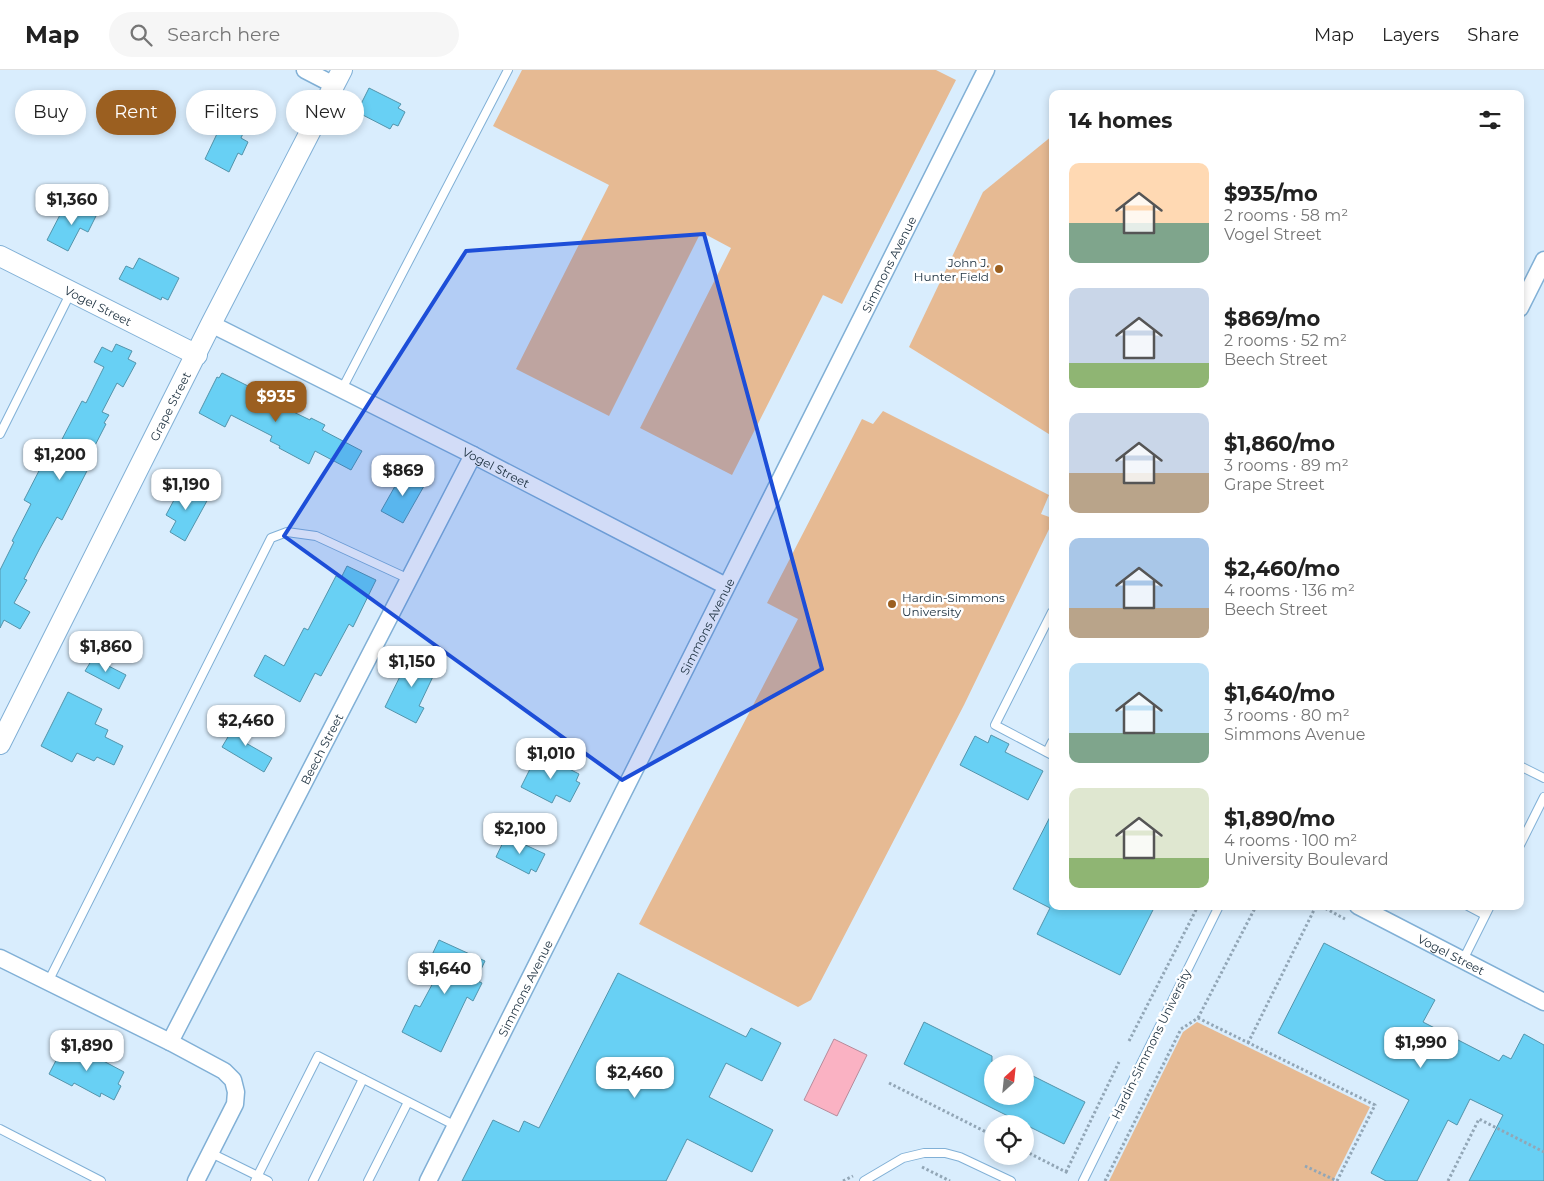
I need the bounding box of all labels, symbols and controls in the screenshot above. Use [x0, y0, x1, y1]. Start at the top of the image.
search box [109, 12, 459, 57]
text: Map [25, 20, 79, 49]
icon: search [127, 21, 155, 49]
text: Search here [167, 23, 280, 46]
text: Map [1314, 24, 1354, 46]
text: Layers [1382, 24, 1439, 46]
text: Share [1467, 24, 1519, 46]
chip: Buy [15, 90, 86, 135]
chip: Rent [96, 90, 176, 135]
chip: Filters [186, 90, 276, 135]
chip: New [286, 90, 364, 135]
icon: filters [1476, 106, 1504, 134]
text: 14 homes [1069, 108, 1173, 133]
text: $935/mo [1224, 181, 1318, 206]
icon: home [1109, 183, 1169, 243]
pin: $1,360 [31, 184, 113, 226]
text: $1,360 [46, 190, 98, 209]
text: 2 rooms · 58 m² [1224, 206, 1348, 225]
street label: Simmons Avenue [858, 213, 919, 315]
text: Vogel Street [1224, 225, 1322, 244]
place label: John J. Hunter Field [914, 255, 989, 284]
marker: John J. Hunter Field [993, 263, 1005, 275]
street label: Vogel Street [62, 282, 135, 329]
text: $869/mo [1224, 306, 1320, 331]
icon: home [1109, 308, 1169, 368]
text: 2 rooms · 52 m² [1224, 331, 1347, 350]
text: Beech Street [1224, 350, 1328, 369]
street label: Grape Street [146, 369, 193, 443]
pin: $935 [246, 380, 306, 423]
text: $935 [257, 387, 295, 406]
text: $1,860/mo [1224, 431, 1335, 456]
icon: home [1109, 433, 1169, 493]
pin: $1,200 [19, 438, 101, 481]
street label: Vogel Street [460, 444, 532, 491]
text: $1,200 [34, 445, 86, 464]
pin: $869 [373, 454, 433, 497]
text: 3 rooms · 89 m² [1224, 456, 1349, 475]
text: $869 [382, 461, 424, 480]
pin: $1,190 [145, 468, 227, 511]
text: $1,190 [162, 475, 210, 494]
text: Grape Street [1224, 475, 1325, 494]
text: $2,460/mo [1224, 556, 1340, 581]
icon: home [1109, 558, 1169, 618]
street label: Simmons Avenue [676, 575, 737, 677]
text: 4 rooms · 136 m² [1224, 581, 1355, 600]
place label: Hardin-Simmons University [902, 590, 1005, 619]
marker: Hardin-Simmons University [886, 598, 898, 610]
text: Beech Street [1224, 600, 1328, 619]
pin: $1,860 [65, 630, 147, 673]
text: $1,860 [80, 637, 132, 656]
pin: $1,150 [371, 646, 453, 688]
text: $1,150 [389, 652, 435, 671]
text: $1,640/mo [1224, 681, 1335, 706]
icon: home [1109, 683, 1169, 743]
pin: $2,460 [205, 704, 287, 747]
text: 3 rooms · 80 m² [1224, 706, 1350, 725]
text: $2,460 [218, 711, 274, 730]
street label: Beech Street [297, 711, 346, 787]
text: Simmons Avenue [1224, 725, 1365, 744]
pin: $1,010 [510, 738, 592, 780]
text: $1,010 [527, 744, 575, 763]
text: $1,890/mo [1224, 806, 1335, 831]
icon: home [1109, 808, 1169, 868]
pin: $2,100 [479, 812, 561, 855]
text: $2,100 [494, 819, 546, 838]
text: 4 rooms · 100 m² [1224, 831, 1357, 850]
text: University Boulevard [1224, 850, 1389, 869]
street label: Vogel Street [1415, 931, 1487, 978]
street label: Simmons Avenue [494, 937, 555, 1039]
pin: $1,640 [404, 952, 486, 995]
text: $1,640 [419, 959, 471, 978]
street label: Hardin-Simmons University [1108, 966, 1194, 1122]
pin: $1,990 [1380, 1026, 1462, 1069]
pin: $1,890 [46, 1030, 128, 1072]
text: $1,990 [1395, 1033, 1447, 1052]
text: $1,890 [61, 1036, 113, 1055]
north arrow [984, 1055, 1034, 1105]
map controls [984, 1055, 1034, 1165]
pin: $2,460 [594, 1056, 676, 1099]
text: $2,460 [607, 1063, 663, 1082]
button: locate [984, 1115, 1034, 1165]

